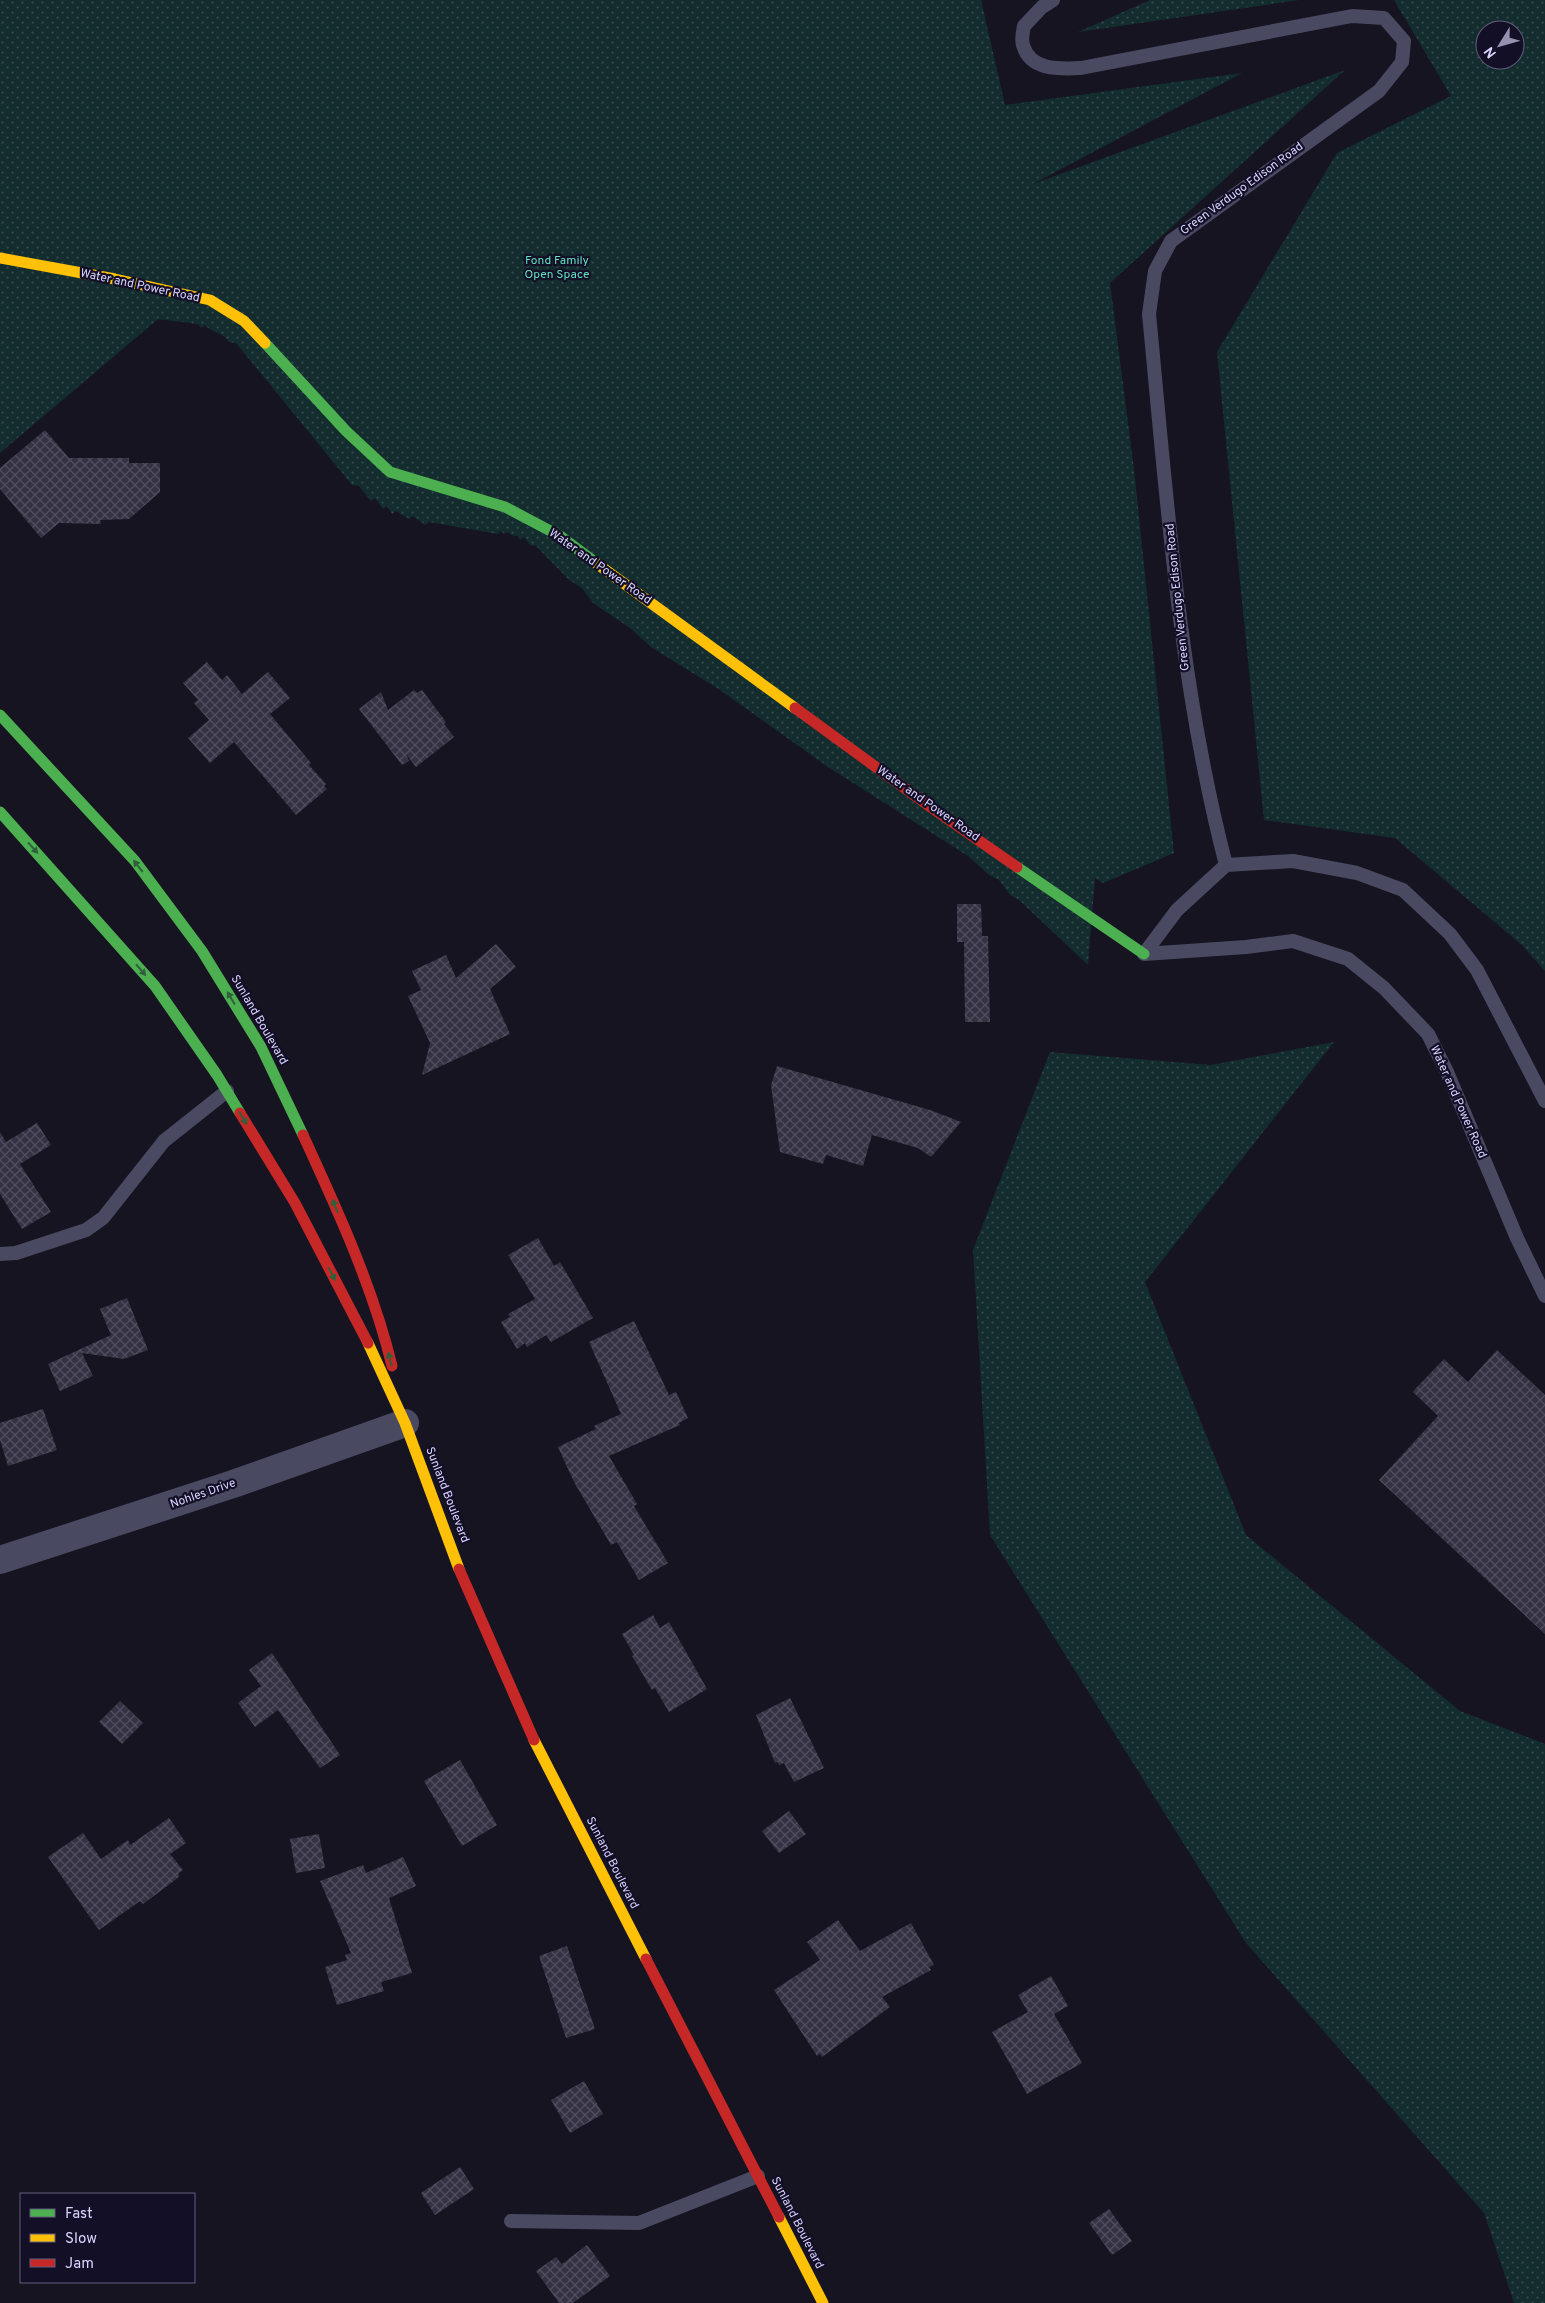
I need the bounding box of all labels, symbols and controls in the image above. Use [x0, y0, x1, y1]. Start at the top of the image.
north arrow [1475, 20, 1525, 70]
text: N [1481, 43, 1501, 61]
street label: Green Verdugo Edison Road [1177, 139, 1307, 239]
park label: Fond Family Open Space [524, 253, 590, 283]
street label: Water and Power Road [79, 266, 201, 306]
street label: Green Verdugo Edison Road [1162, 522, 1194, 672]
street label: Water and Power Road [546, 526, 654, 608]
street label: Water and Power Road [874, 763, 982, 845]
one-way arrow [27, 842, 39, 854]
one-way arrow [133, 859, 143, 873]
one-way arrow [135, 963, 147, 975]
street label: Sunland Boulevard [227, 972, 291, 1068]
one-way arrow [227, 992, 236, 1005]
street label: Water and Power Road [1426, 1043, 1490, 1161]
one-way arrow [238, 1111, 248, 1124]
one-way arrow [330, 1199, 338, 1213]
one-way arrow [328, 1267, 337, 1281]
one-way arrow [386, 1351, 394, 1366]
street label: Sunland Boulevard [421, 1445, 473, 1545]
street label: Nohles Drive [168, 1475, 238, 1513]
street label: Sunland Boulevard [582, 1814, 642, 1912]
street label: Sunland Boulevard [767, 2174, 827, 2272]
legend [20, 2193, 195, 2283]
text: Fast [65, 2205, 93, 2224]
text: Slow [65, 2230, 97, 2249]
text: Jam [65, 2255, 94, 2274]

